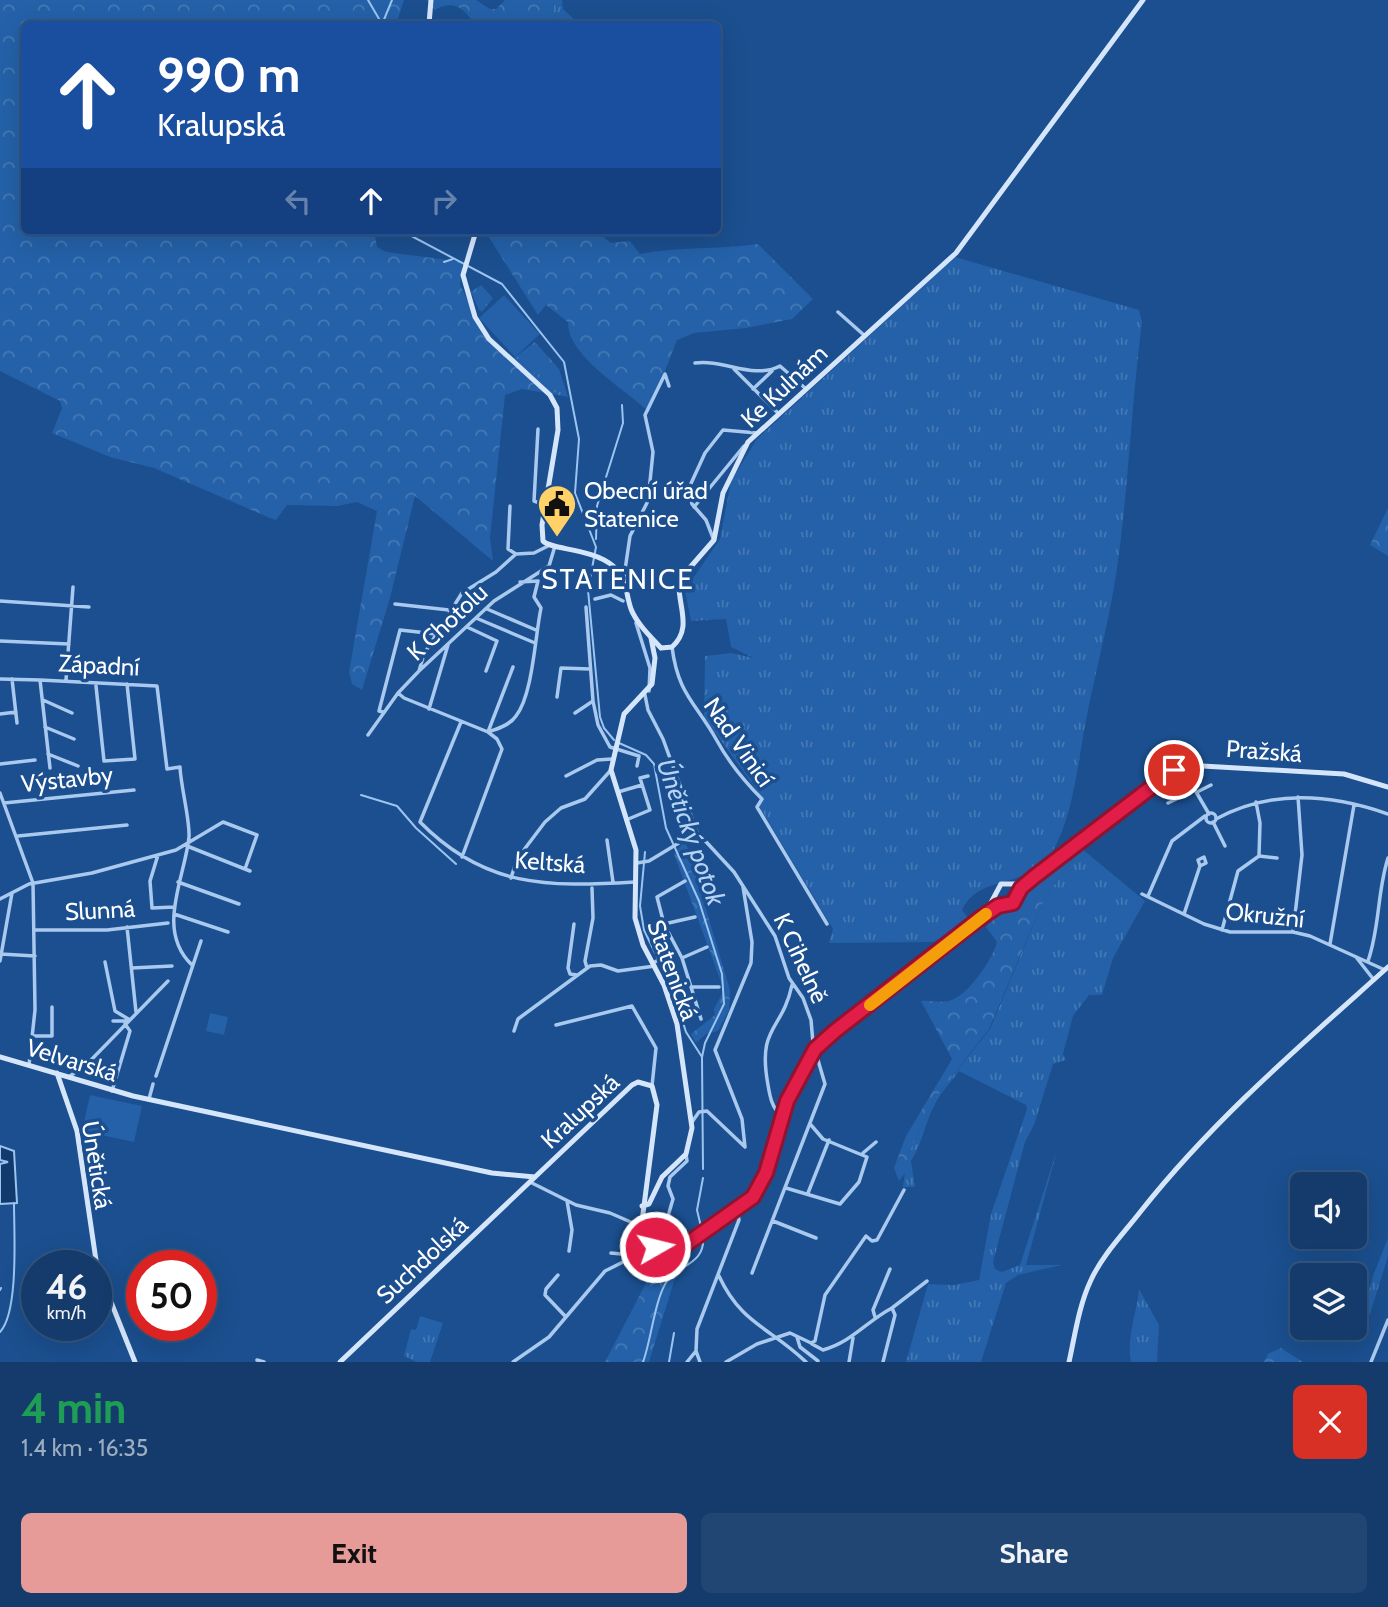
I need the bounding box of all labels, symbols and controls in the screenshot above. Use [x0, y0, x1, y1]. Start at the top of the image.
text: 990 m [157, 45, 300, 104]
icon: ahead [42, 49, 133, 140]
text: Kralupská [157, 105, 285, 144]
icon: left [279, 182, 317, 220]
icon: ahead [352, 182, 390, 220]
icon: right [425, 182, 463, 220]
street label: Ke Kulnám [735, 339, 833, 433]
place label: Obecní úřad Statenice [584, 476, 708, 533]
public building icon: Obecní úřad Statenice [536, 483, 578, 538]
district label: STATENICE [541, 562, 695, 596]
street label: K Chotolu [401, 578, 493, 666]
street label: Západní [58, 648, 140, 682]
street label: Nad Vinicí [698, 692, 780, 792]
street label: Pražská [1225, 734, 1303, 768]
pin [1144, 740, 1204, 800]
icon: arrive [1155, 751, 1193, 789]
water label: Únětický potok [650, 754, 733, 911]
street label: Výstavby [20, 760, 114, 798]
street label: Keltská [514, 845, 587, 879]
street label: Slunná [64, 894, 136, 926]
street label: Okružní [1224, 896, 1306, 934]
street label: K Cihelně [768, 908, 834, 1008]
street label: Statenická [641, 916, 705, 1025]
street label: Velvarská [23, 1032, 122, 1088]
street label: Kralupská [535, 1067, 625, 1154]
street label: Únětická [76, 1119, 118, 1212]
map controls [1290, 1172, 1367, 1340]
button: sound [1290, 1172, 1367, 1249]
street label: Suchdolská [370, 1210, 474, 1310]
position arrow [618, 1210, 692, 1284]
speed limit sign: 50 [126, 1250, 217, 1341]
button: layers [1290, 1263, 1367, 1340]
text: 46 [46, 1265, 87, 1308]
text: km/h [47, 1302, 86, 1324]
text: 4 min [21, 1382, 126, 1434]
button: close [1293, 1385, 1367, 1459]
text: 1.4 km · 16:35 [21, 1434, 148, 1462]
button: Exit [21, 1513, 687, 1593]
button: Share [701, 1513, 1367, 1593]

